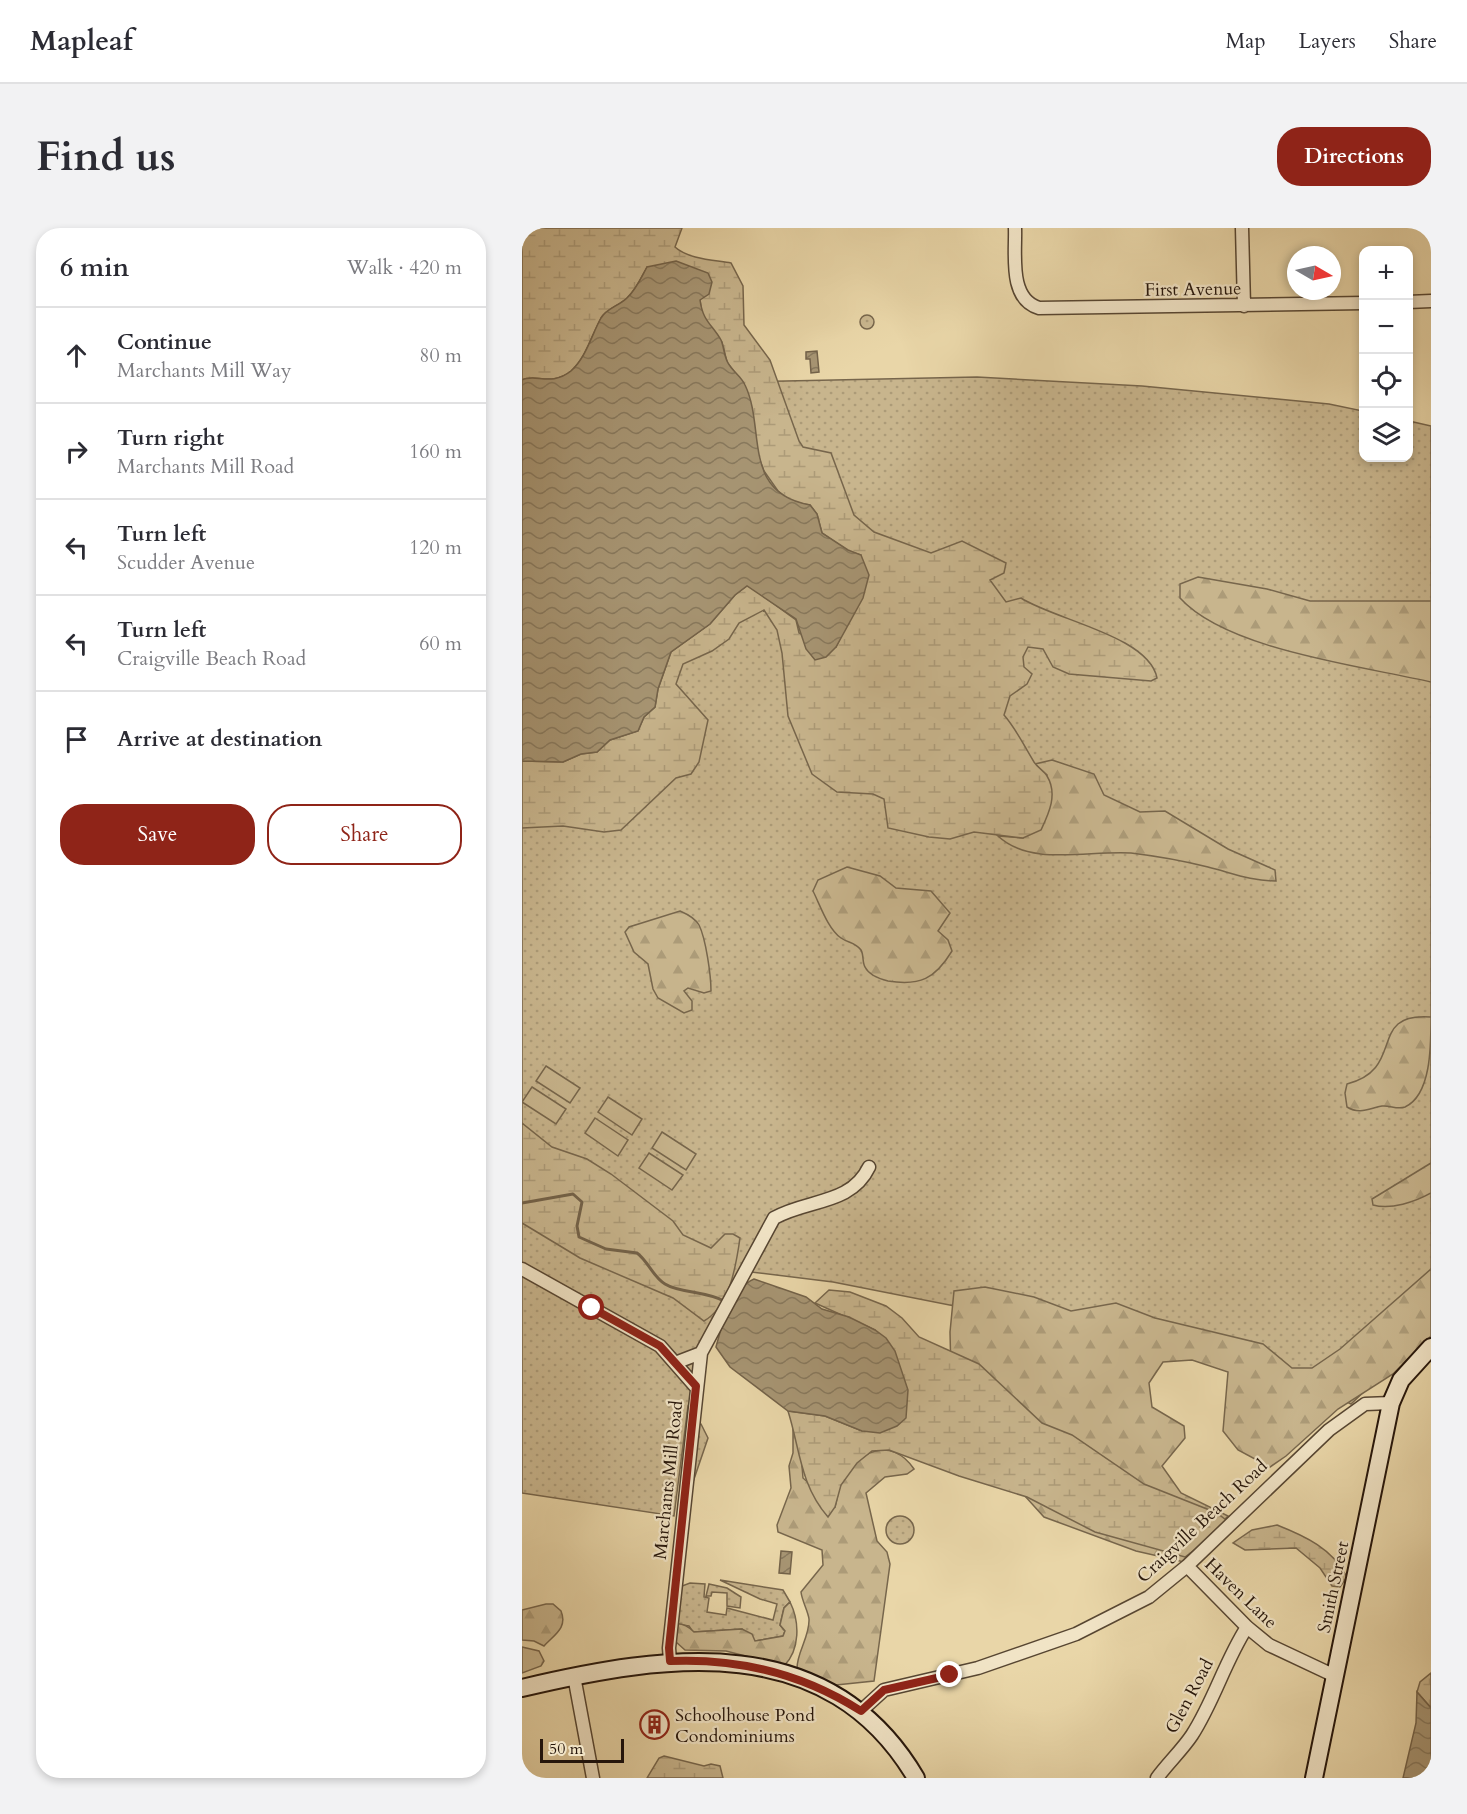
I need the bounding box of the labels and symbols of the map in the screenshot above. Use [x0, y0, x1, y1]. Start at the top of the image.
north arrow [1287, 246, 1341, 300]
street label: First Avenue [1144, 276, 1242, 303]
route start [578, 1294, 604, 1320]
street label: Marchants Mill Road [648, 1399, 689, 1561]
street label: Craigville Beach Road [1132, 1454, 1273, 1589]
street label: Smith Street [1312, 1539, 1355, 1635]
street label: Haven Lane [1199, 1552, 1283, 1634]
street label: Glen Road [1159, 1654, 1220, 1738]
route end [936, 1661, 962, 1687]
place label: Schoolhouse Pond Condominiums [675, 1703, 815, 1749]
building icon: Schoolhouse Pond Condominiums [638, 1709, 670, 1741]
scale bar [540, 1736, 624, 1764]

